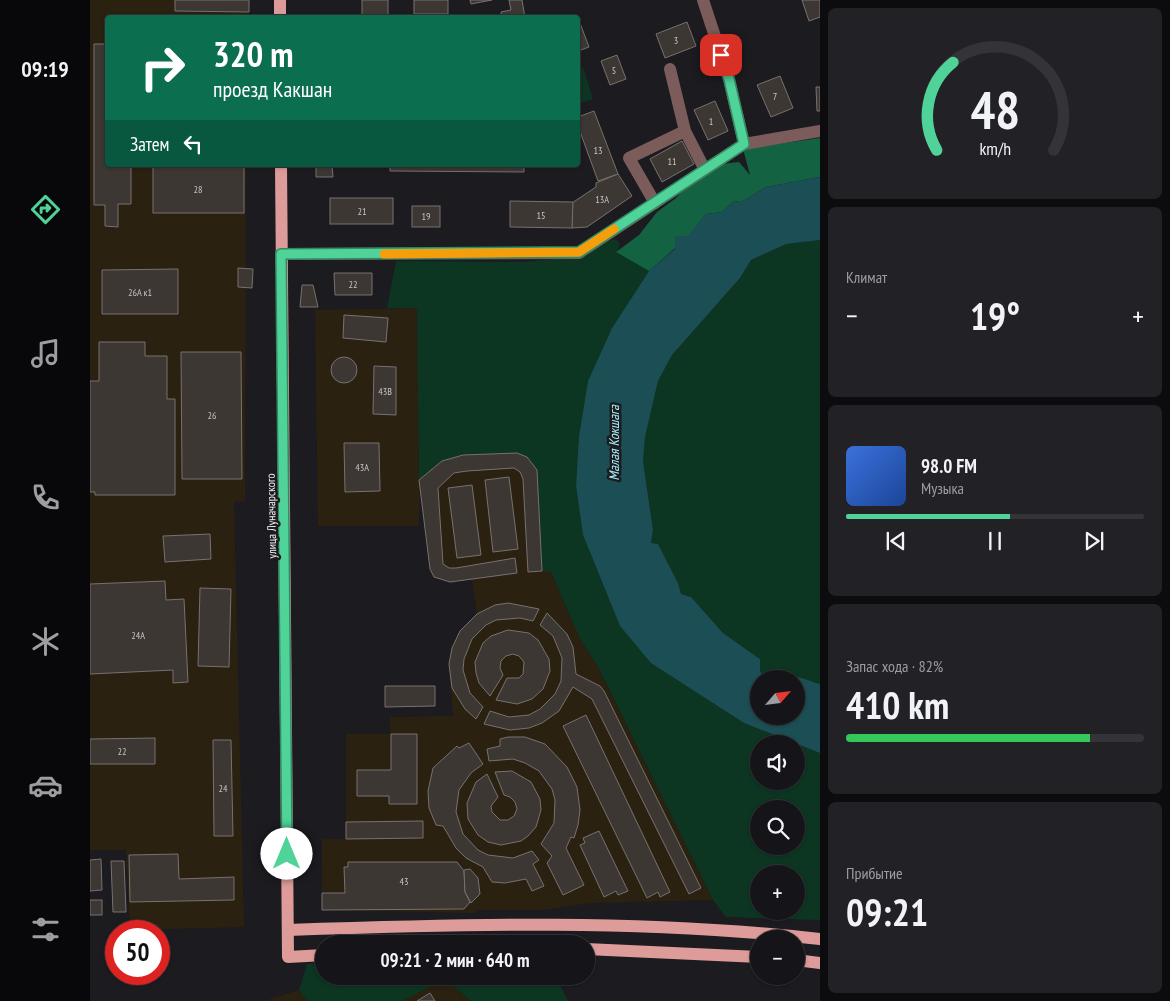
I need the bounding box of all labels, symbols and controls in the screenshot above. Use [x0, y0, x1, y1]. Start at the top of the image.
text: 320 m [213, 31, 294, 77]
house number: 3 [674, 34, 678, 47]
pin [700, 34, 742, 76]
icon: right [130, 35, 195, 100]
icon: arrive [707, 41, 735, 69]
text: 09:19 [21, 55, 69, 83]
house number: 5 [612, 64, 616, 77]
text: проезд Какшан [213, 75, 332, 103]
text: 48 [970, 76, 1020, 143]
house number: 7 [773, 90, 777, 103]
house number: 1 [709, 115, 713, 128]
icon: left [179, 130, 207, 158]
text: Затем [130, 132, 169, 156]
text: km/h [979, 137, 1011, 160]
house number: 13 [594, 144, 603, 157]
house number: 11 [668, 155, 677, 168]
house number: 28 [194, 183, 203, 196]
icon: directions [28, 192, 63, 227]
house number: 13А [595, 193, 609, 206]
house number: 21 [358, 205, 367, 218]
house number: 15 [537, 209, 546, 222]
house number: 19 [422, 210, 431, 223]
text: Климат [846, 267, 887, 287]
house number: 22 [349, 278, 358, 291]
house number: 26А к1 [128, 286, 152, 299]
text: 19° [970, 291, 1020, 340]
text: − [846, 297, 858, 334]
text: + [1132, 297, 1144, 334]
icon: music [28, 336, 63, 371]
house number: 43В [378, 385, 392, 398]
water label: Малая Кокшага [605, 404, 623, 481]
house number: 26 [208, 409, 217, 422]
text: 98.0 FM [921, 454, 977, 478]
house number: 43А [355, 461, 369, 474]
street label: улица Луначарского [263, 473, 279, 559]
text: Музыка [921, 478, 964, 498]
icon: phone [28, 480, 63, 515]
icon: previous [882, 527, 910, 555]
icon: pause [981, 527, 1009, 555]
icon: next [1080, 527, 1108, 555]
icon: climate [28, 624, 63, 659]
house number: 24А [131, 629, 145, 642]
text: Запас хода · 82% [846, 656, 943, 676]
north arrow [750, 670, 805, 725]
map controls [750, 670, 805, 985]
text: 410 km [846, 680, 949, 729]
button: sound [750, 735, 805, 790]
house number: 22 [118, 745, 127, 758]
icon: car [28, 768, 63, 803]
house number: 24 [219, 782, 228, 795]
button: search [750, 800, 805, 855]
position arrow [260, 827, 312, 879]
text: Прибытие [846, 863, 903, 883]
button: + [750, 865, 805, 920]
house number: 43 [400, 875, 409, 888]
text: 09:21 [846, 887, 928, 936]
icon: filters [28, 912, 63, 947]
speed limit sign: 50 [105, 920, 170, 985]
button: − [750, 930, 805, 985]
text: 09:21 · 2 мин · 640 m [381, 948, 529, 972]

